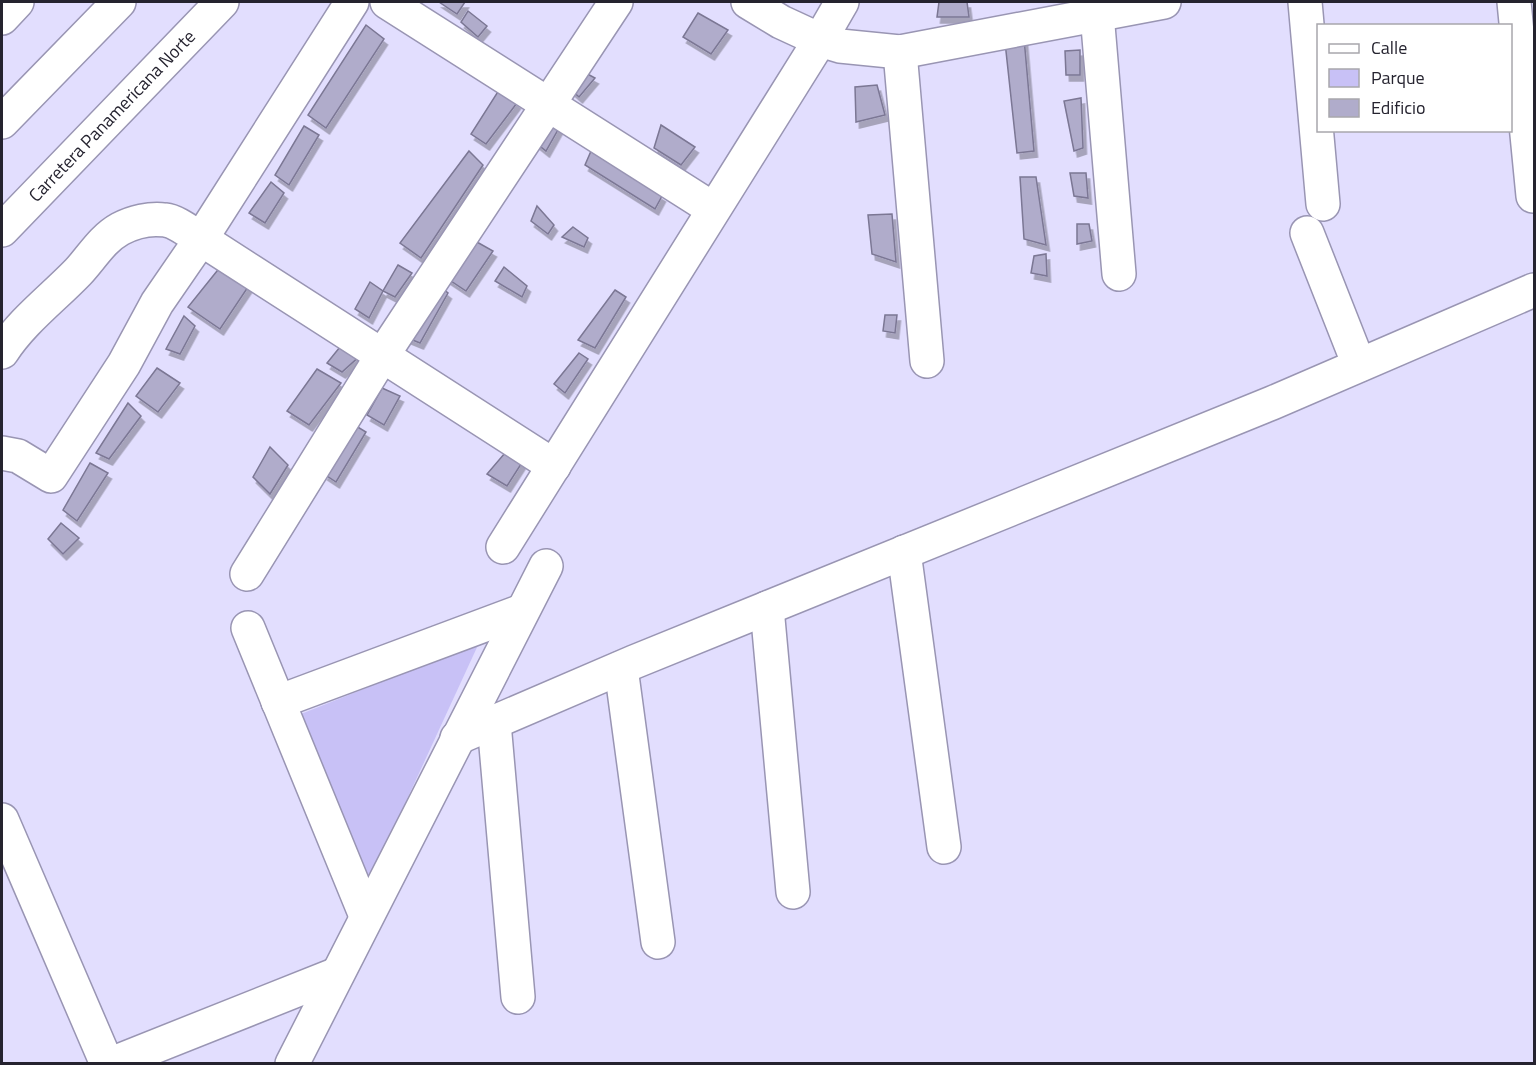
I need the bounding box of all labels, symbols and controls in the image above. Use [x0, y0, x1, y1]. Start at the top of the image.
street label: Carretera Panamericana Norte [22, 24, 201, 208]
legend [1317, 24, 1512, 132]
text: Calle [1371, 34, 1407, 61]
text: Parque [1371, 64, 1425, 91]
text: Edificio [1371, 94, 1425, 121]

